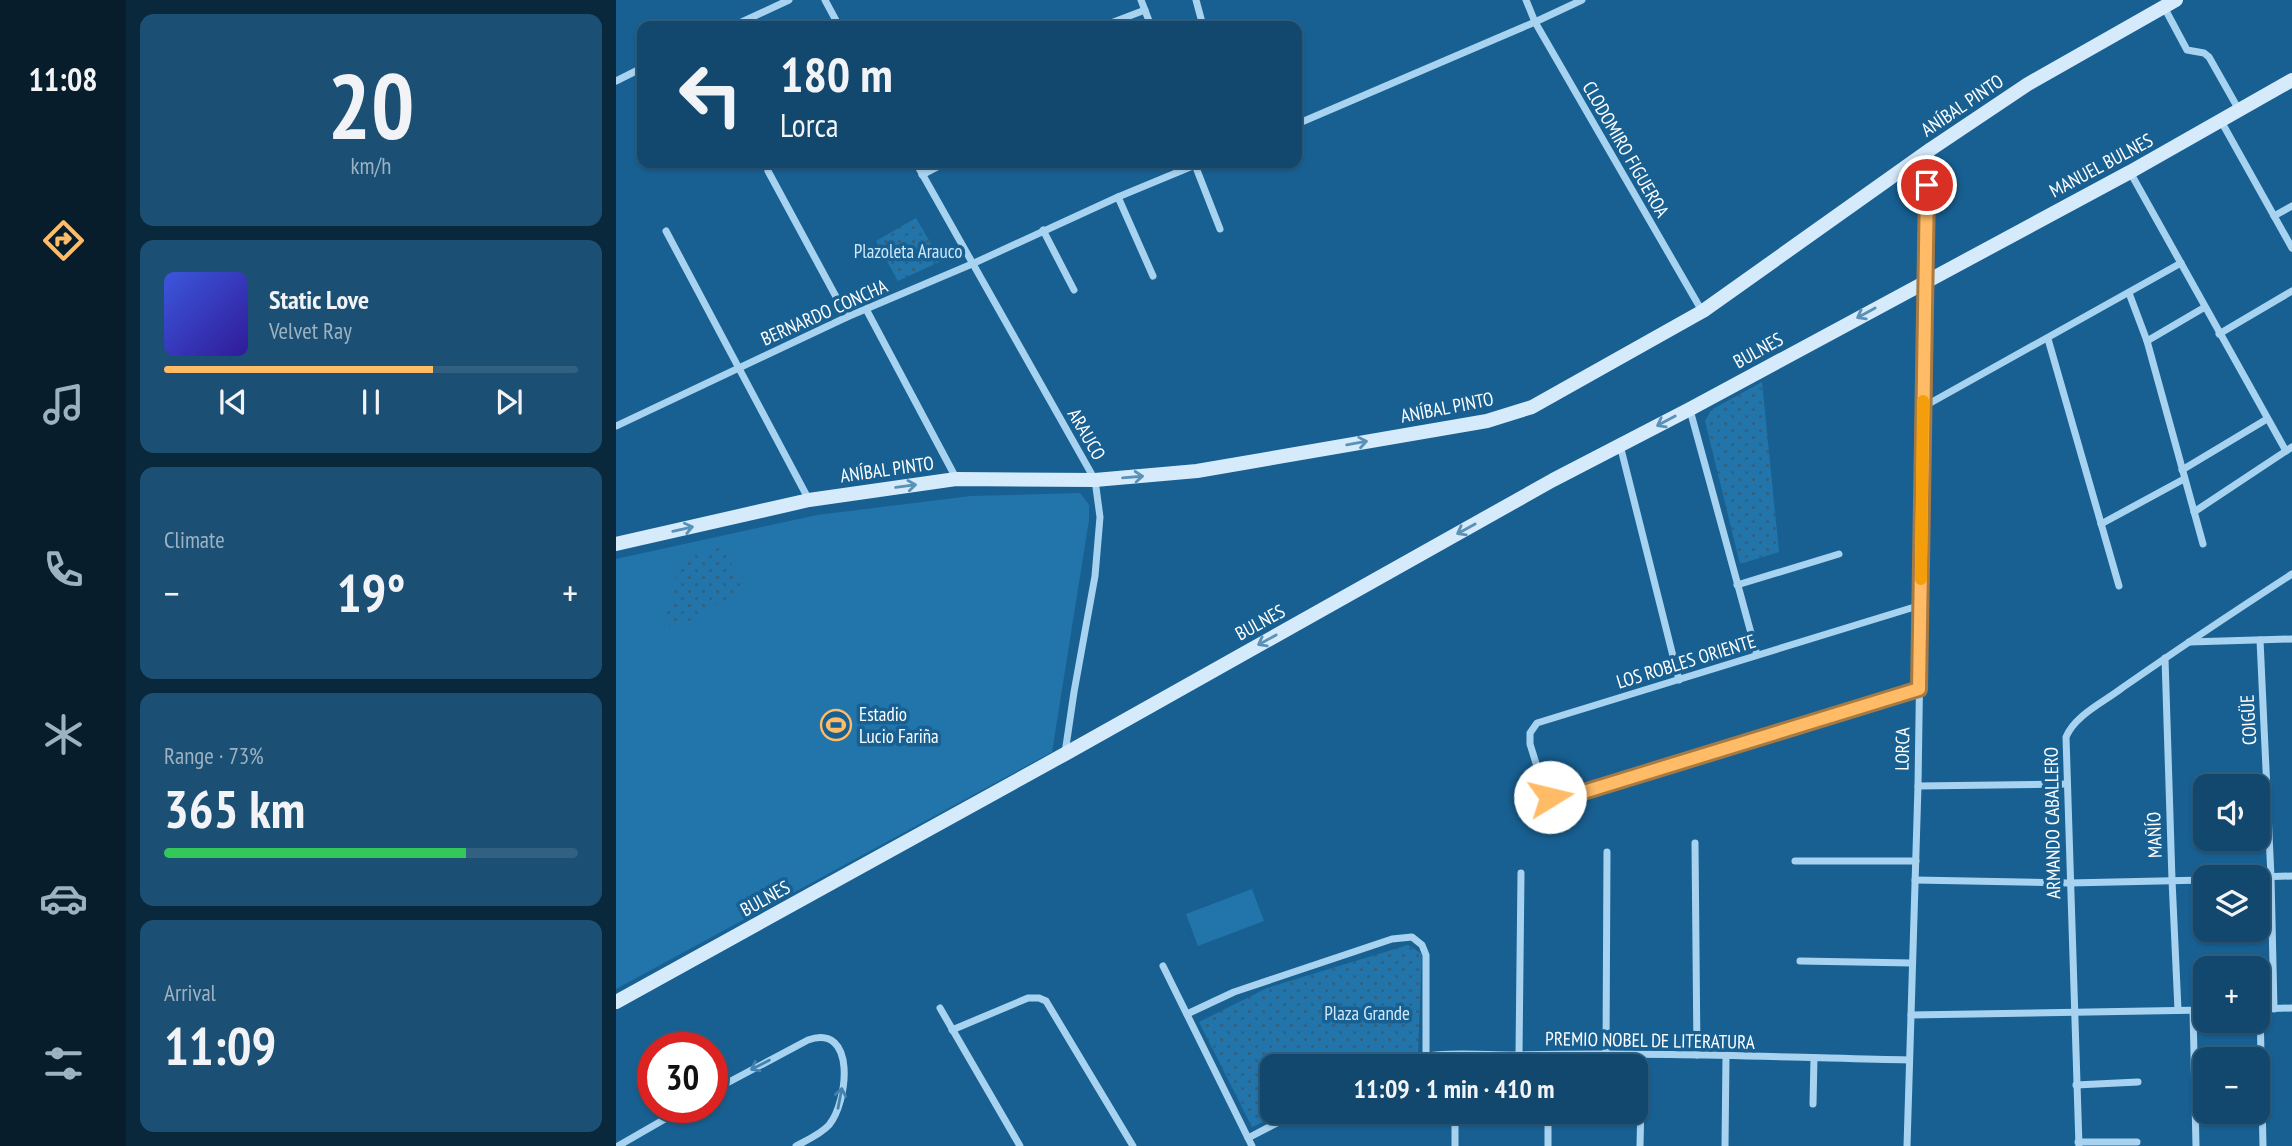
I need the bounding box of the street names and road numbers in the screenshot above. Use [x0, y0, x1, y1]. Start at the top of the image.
street label: ANÍBAL PINTO [1916, 69, 2008, 141]
street label: CLODOMIRO FIGUEROA [1577, 77, 1675, 221]
street label: MANUEL BULNES [2045, 128, 2157, 202]
street label: BERNARDO CONCHA [757, 273, 891, 351]
street label: BULNES [1729, 327, 1787, 373]
street label: ANÍBAL PINTO [1398, 386, 1496, 428]
street label: ARAUCO [1063, 404, 1111, 464]
street label: ANÍBAL PINTO [839, 451, 935, 487]
street label: BULNES [1231, 599, 1289, 645]
street label: LOS ROBLES ORIENTE [1613, 628, 1759, 694]
street label: COIGÜE [2235, 694, 2261, 746]
street label: LORCA [1890, 727, 1914, 771]
street label: ARMANDO CABALLERO [2039, 747, 2065, 899]
street label: MAÑÍO [2141, 812, 2167, 858]
street label: BULNES [736, 875, 794, 921]
street label: PREMIO NOBEL DE LITERATURA [1545, 1026, 1755, 1054]

